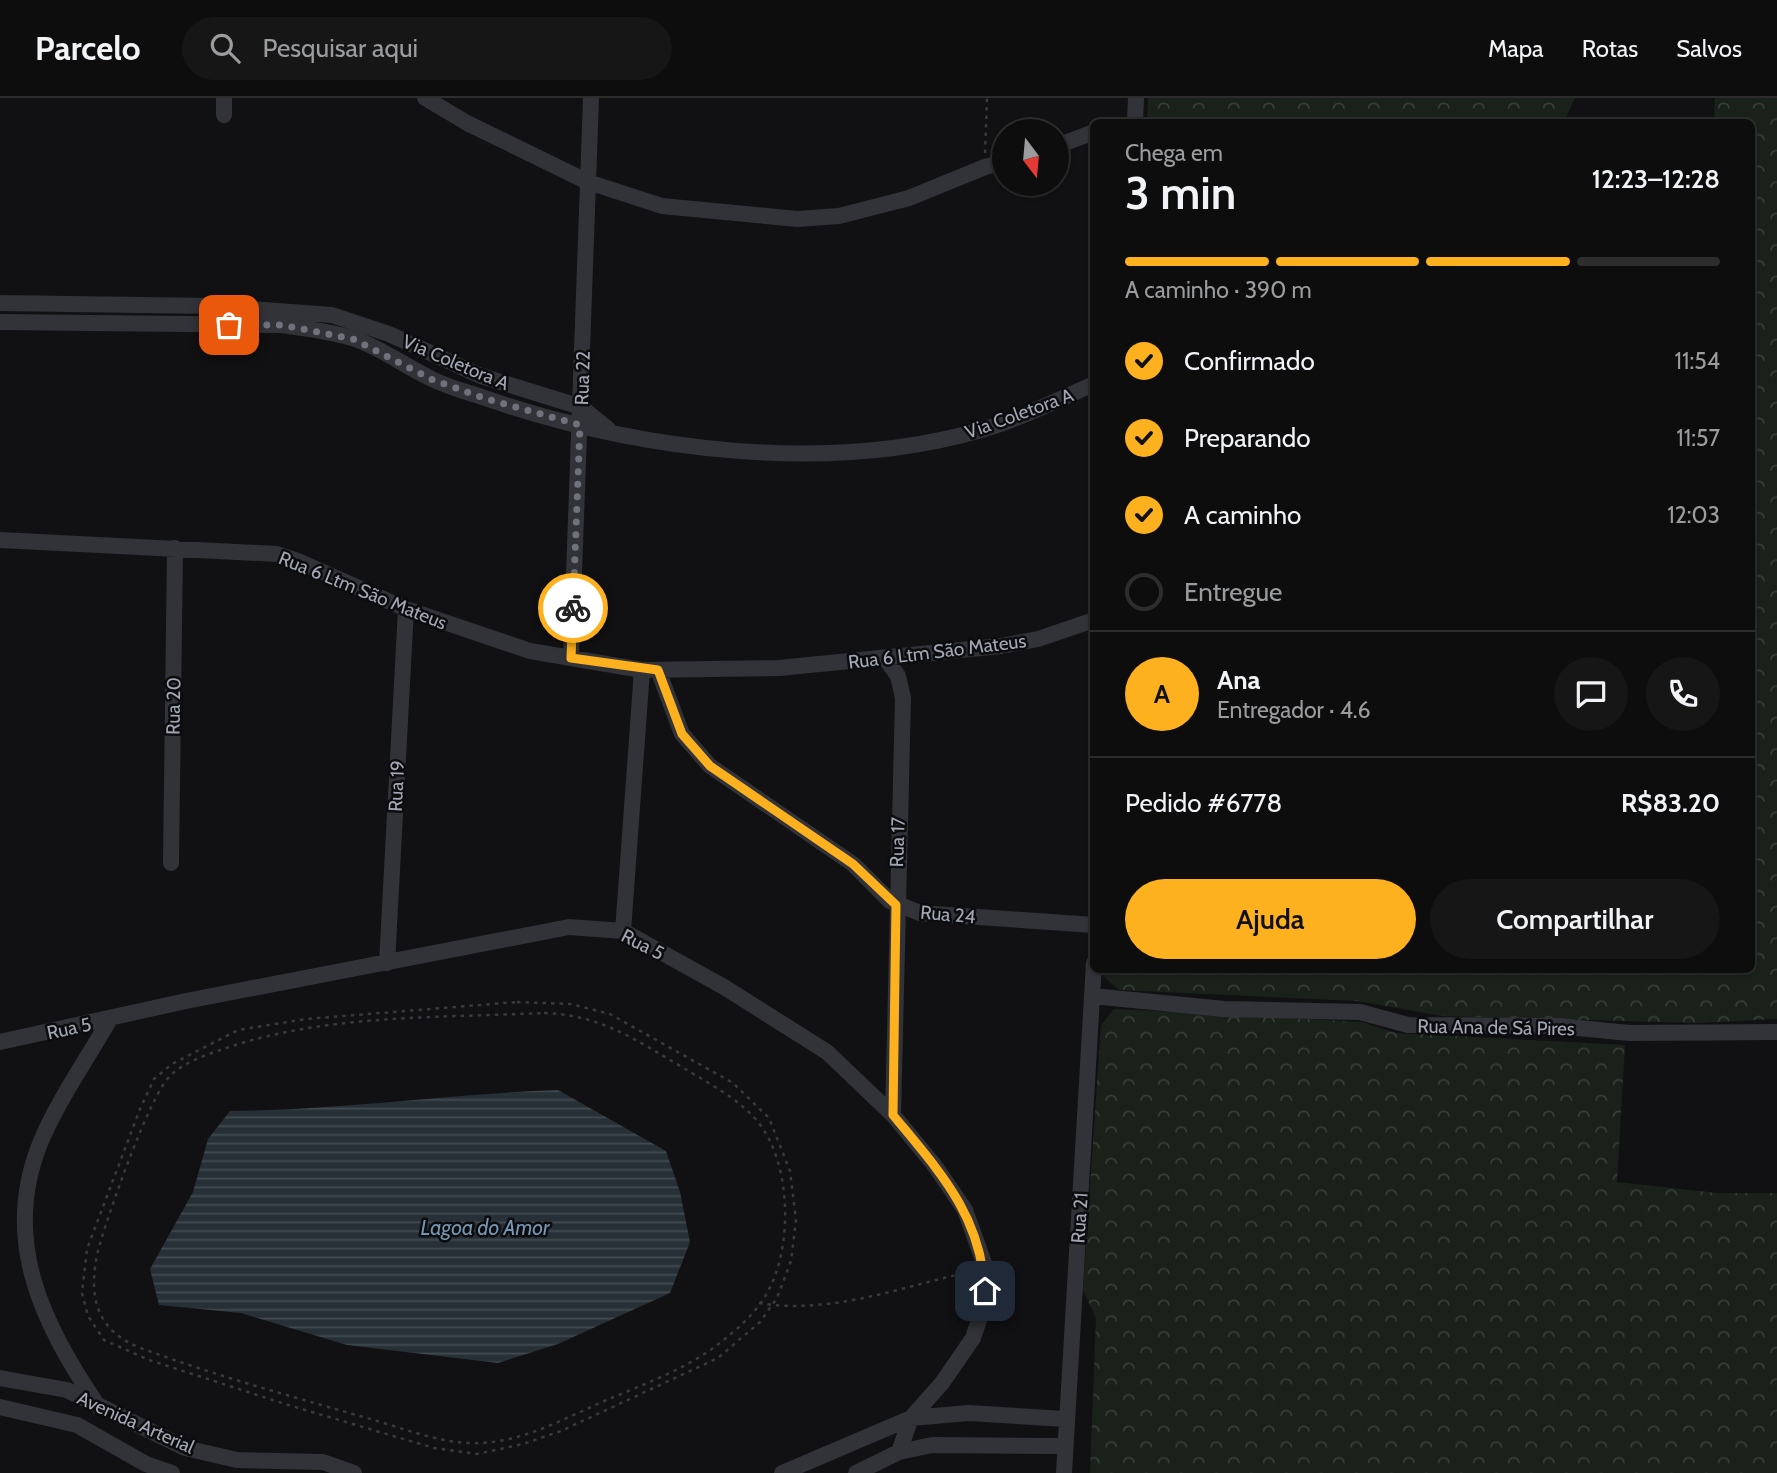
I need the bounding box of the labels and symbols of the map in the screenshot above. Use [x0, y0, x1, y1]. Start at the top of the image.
north arrow [992, 119, 1069, 196]
pin [199, 295, 259, 355]
street label: Via Coletora A [399, 330, 513, 395]
street label: Rua 22 [570, 350, 595, 406]
street label: Via Coletora A [962, 383, 1077, 444]
street label: Rua 6 Ltm São Mateus [275, 546, 450, 635]
courier [538, 573, 608, 643]
street label: Rua 6 Ltm São Mateus [847, 629, 1027, 674]
street label: Rua 20 [161, 677, 186, 735]
street label: Rua 19 [384, 760, 409, 812]
street label: Rua 17 [885, 816, 910, 868]
street label: Rua 24 [919, 901, 977, 928]
street label: Rua 5 [618, 924, 668, 965]
street label: Rua 5 [45, 1013, 93, 1044]
street label: Rua Ana de Sá Pires [1417, 1015, 1575, 1040]
street label: Rua 21 [1066, 1192, 1093, 1244]
water label: Lagoa do Amor [420, 1215, 551, 1240]
pin [955, 1261, 1015, 1321]
street label: Avenida Arterial [74, 1386, 198, 1459]

